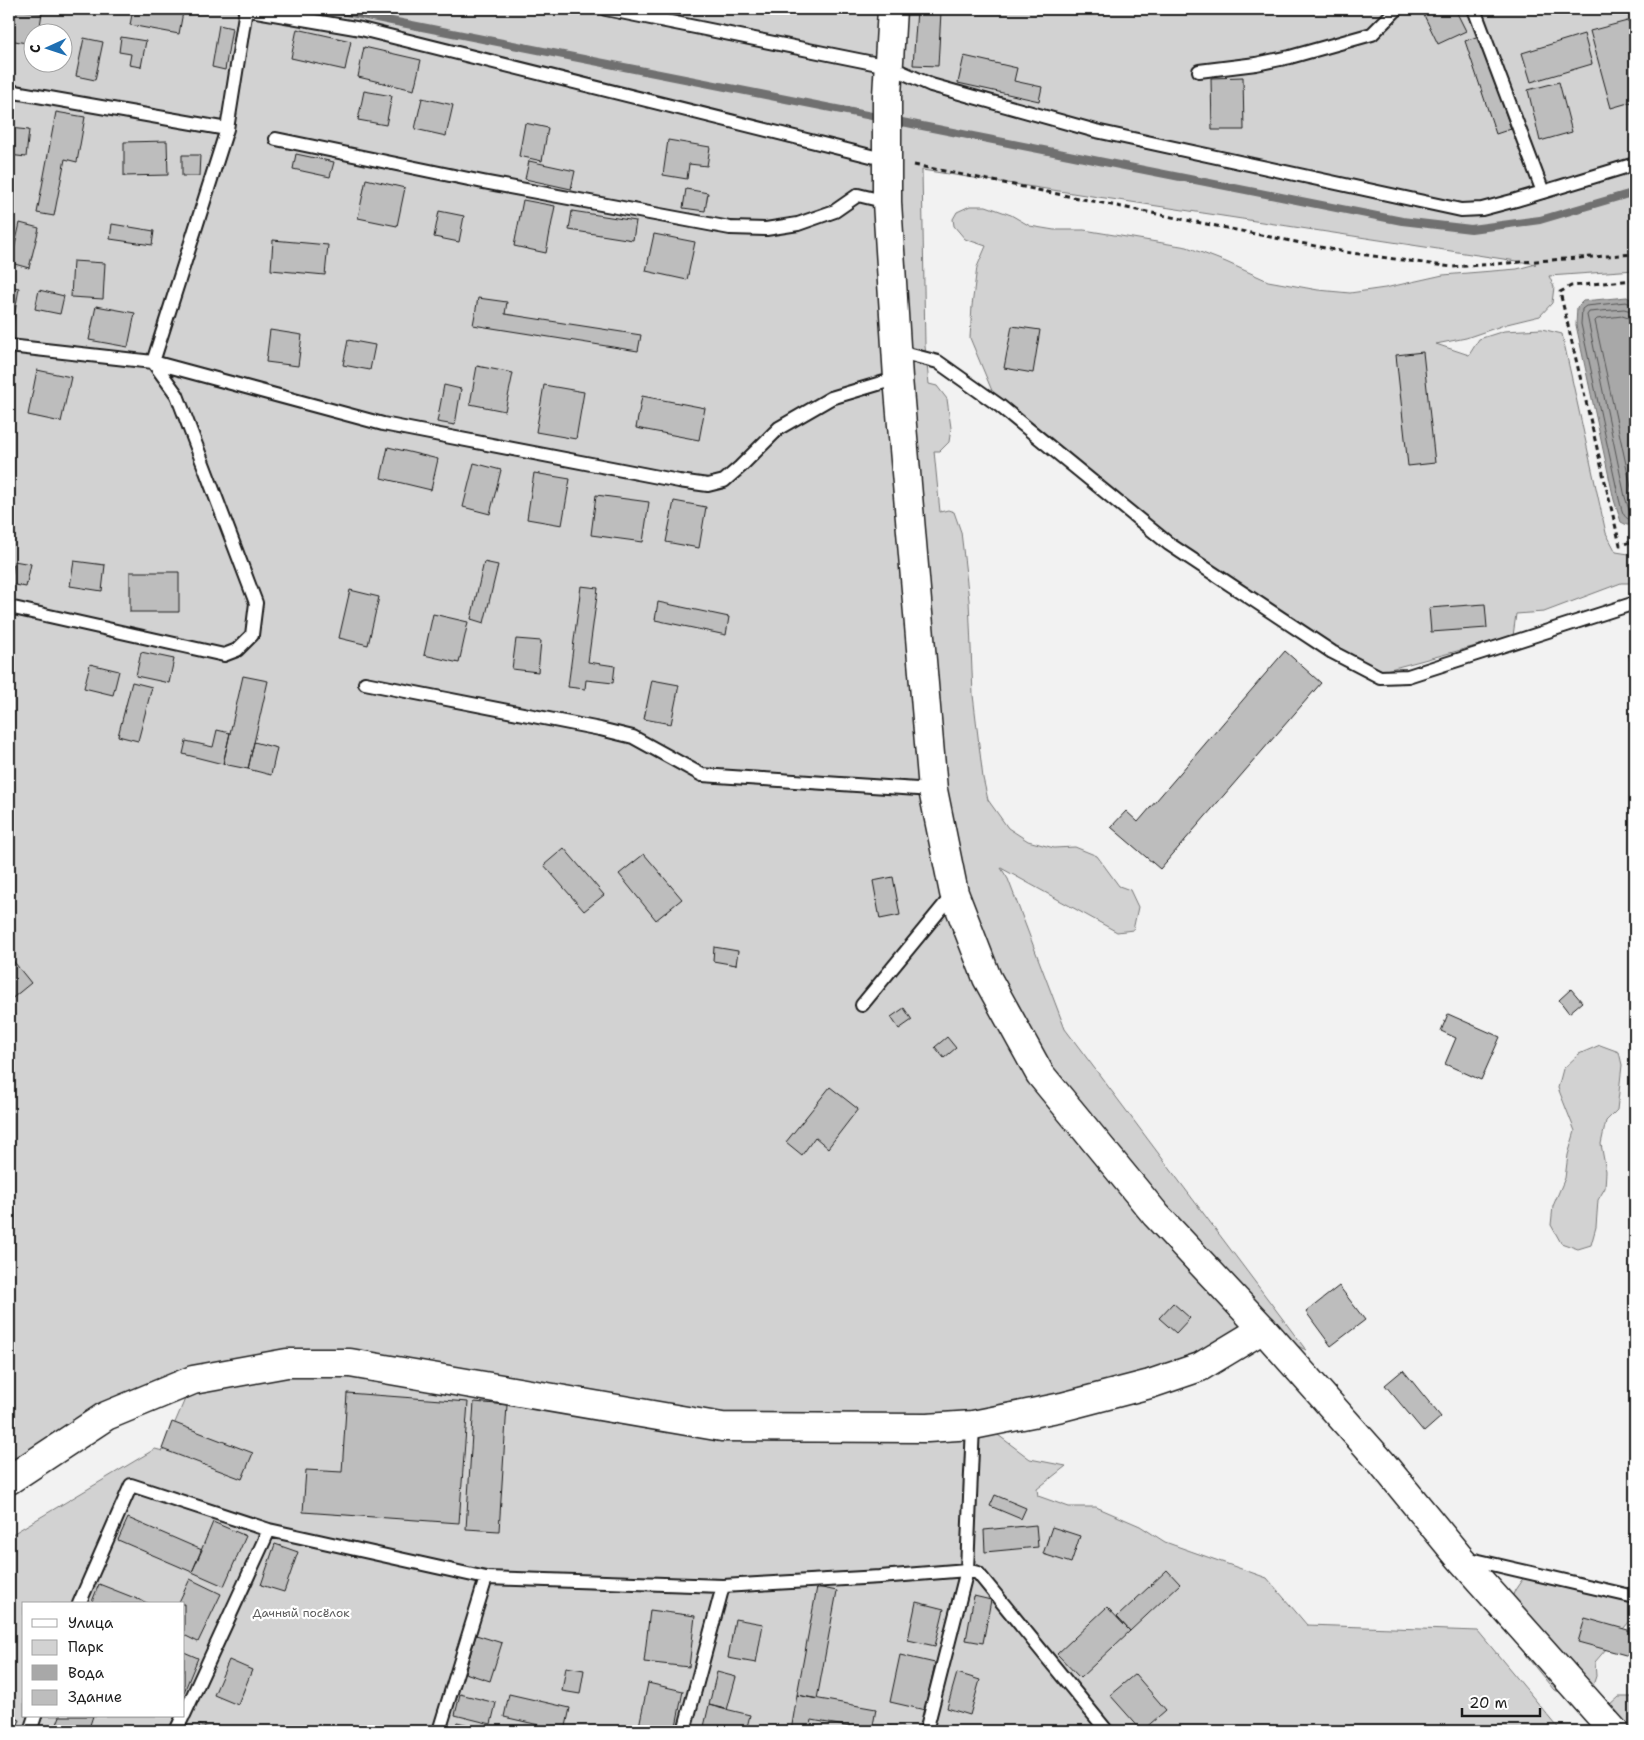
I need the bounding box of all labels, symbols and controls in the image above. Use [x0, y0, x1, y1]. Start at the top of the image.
north arrow [22, 22, 72, 72]
text: С [26, 44, 44, 53]
legend [22, 1602, 185, 1718]
park label: Дачный посёлок [252, 1605, 350, 1621]
text: Улица [68, 1613, 114, 1633]
text: Парк [68, 1637, 104, 1657]
text: Вода [68, 1663, 105, 1683]
scale bar [1462, 1685, 1539, 1717]
text: Здание [68, 1687, 122, 1707]
text: 20 m [1469, 1693, 1508, 1713]

